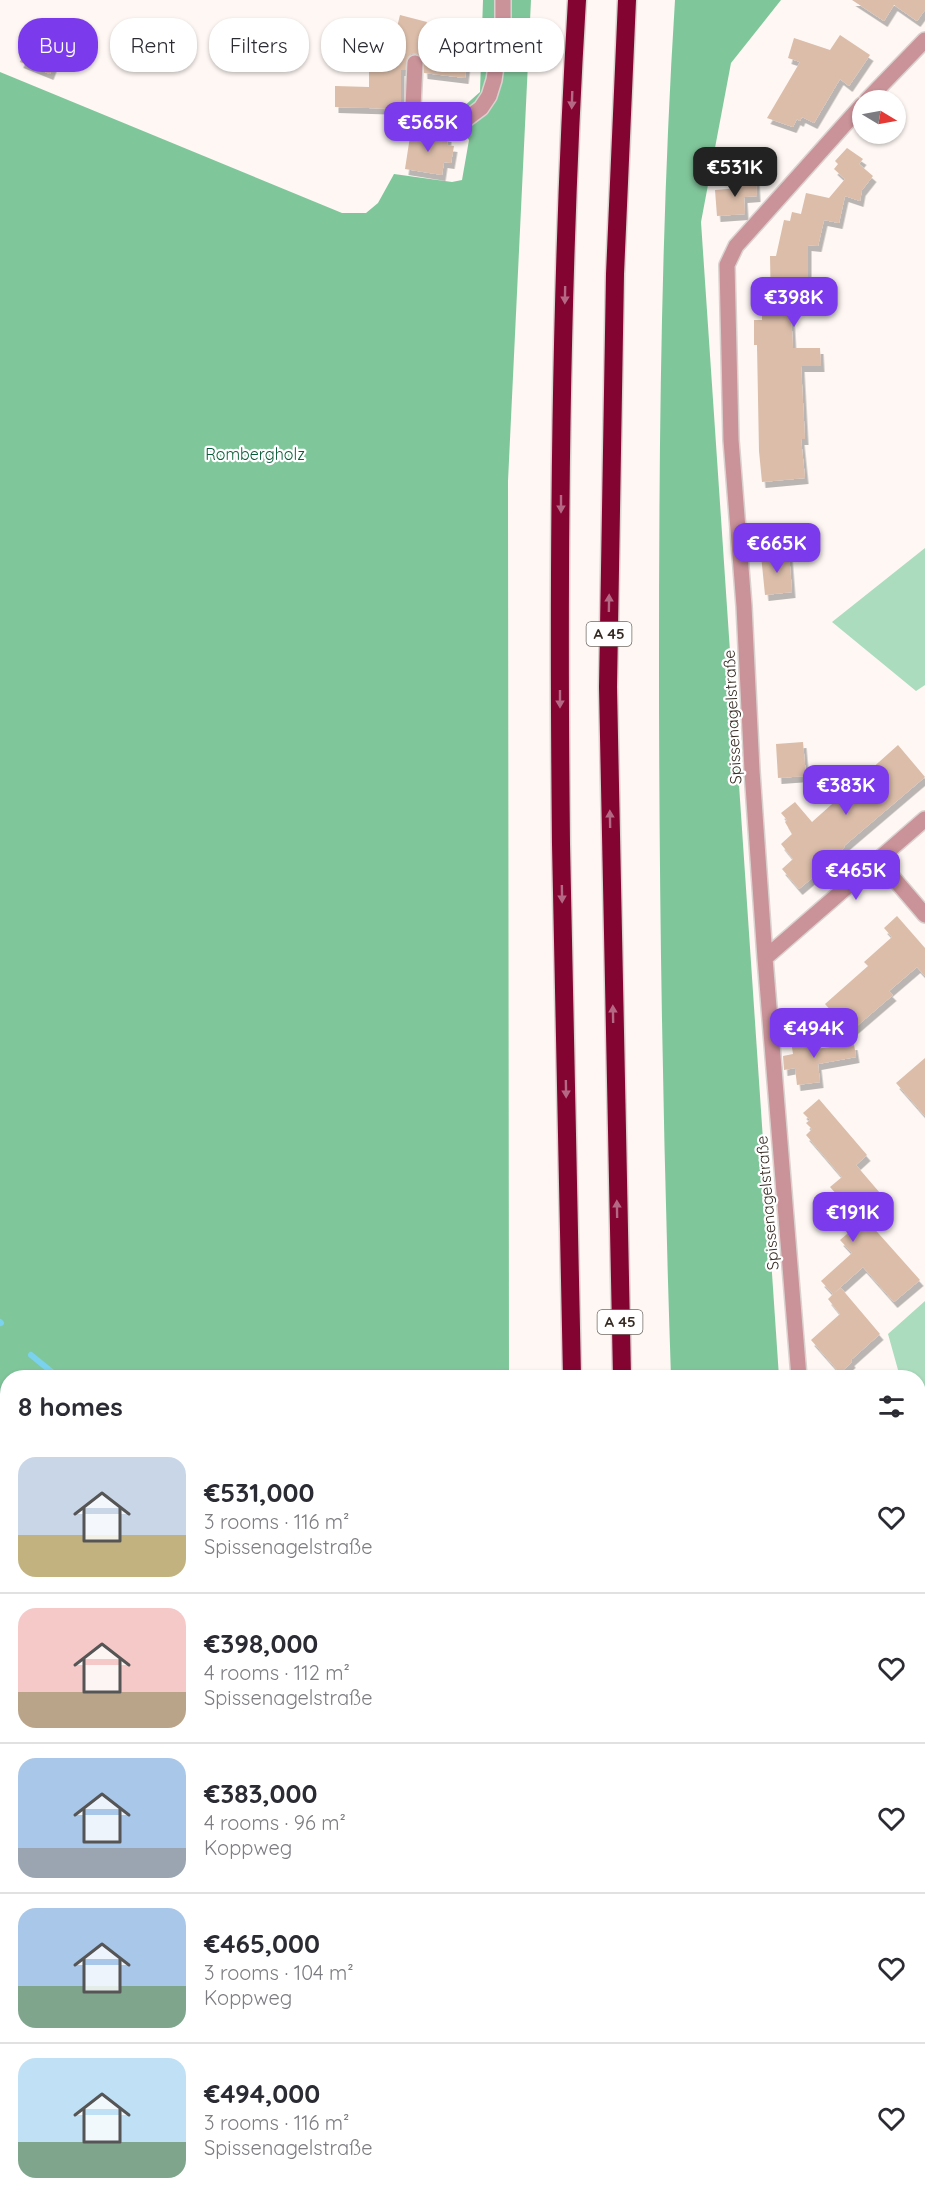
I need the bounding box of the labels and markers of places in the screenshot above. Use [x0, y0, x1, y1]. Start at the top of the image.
pin: €565K [386, 102, 470, 153]
pin: €531K [693, 147, 777, 198]
pin: €398K [752, 277, 836, 328]
pin: €665K [735, 523, 819, 574]
pin: €383K [804, 765, 888, 816]
pin: €465K [814, 850, 898, 901]
pin: €494K [772, 1008, 856, 1059]
pin: €191K [811, 1192, 895, 1243]

